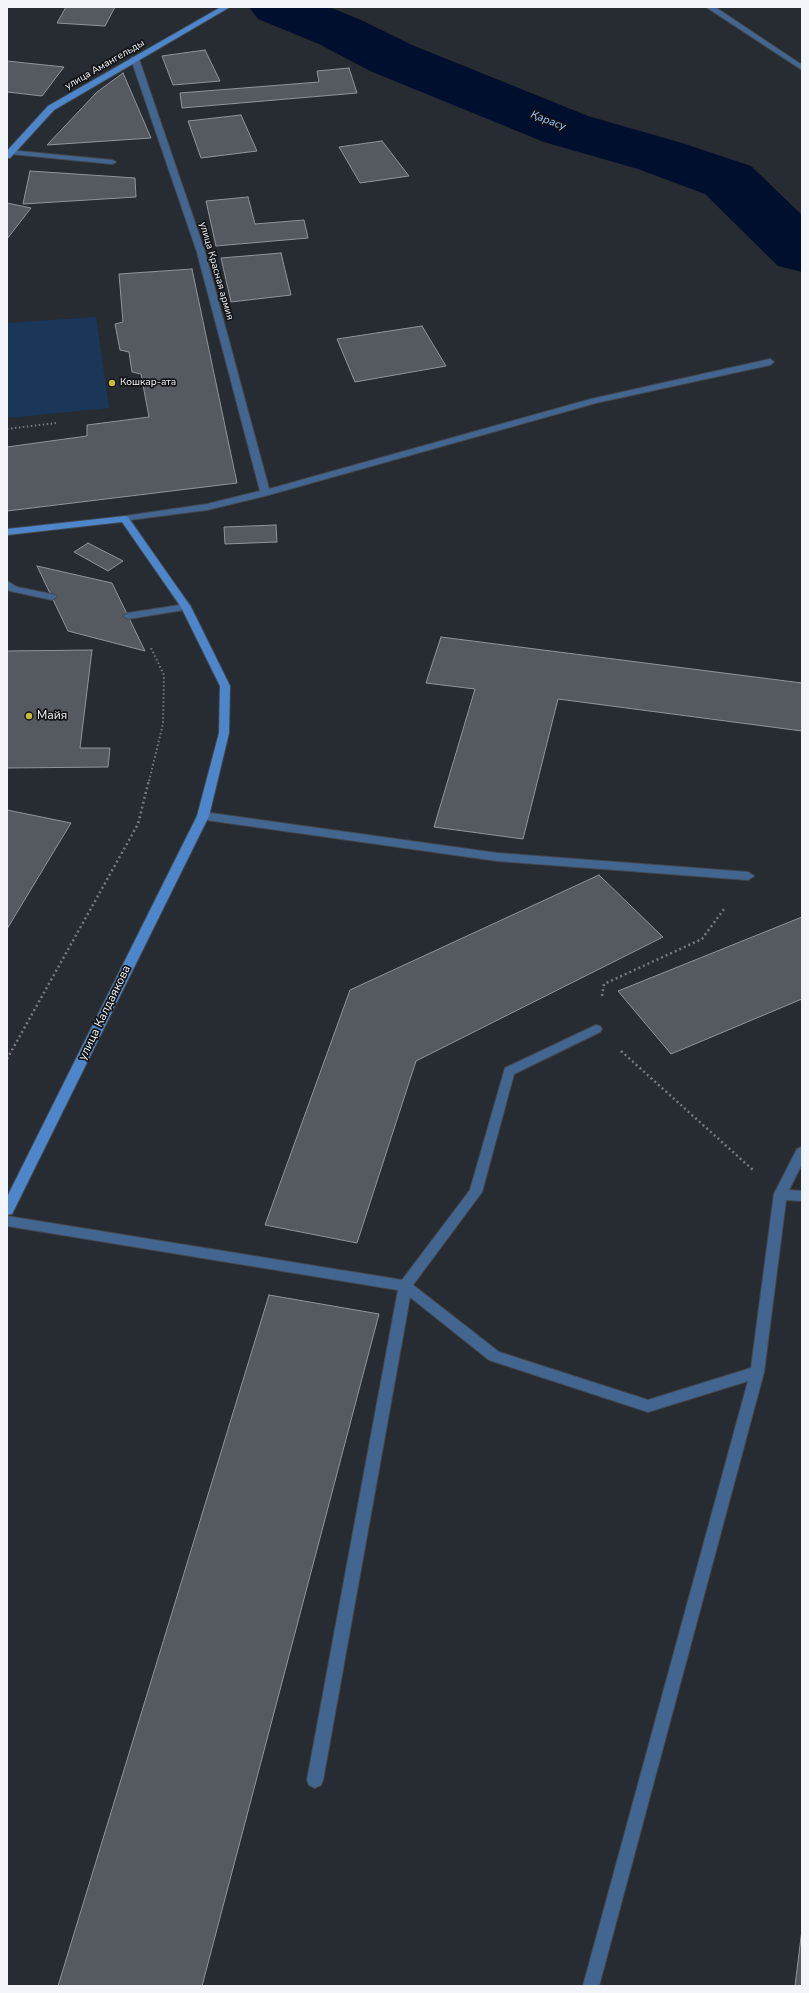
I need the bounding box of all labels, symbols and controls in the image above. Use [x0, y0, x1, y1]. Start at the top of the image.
street label: улица Амангельды [63, 37, 147, 93]
water label: Қарасу [528, 108, 568, 134]
street label: улица Красная армия [196, 221, 236, 321]
place label: Кошкар-ата [120, 377, 176, 389]
marker: Кошкар-ата [107, 378, 117, 388]
place label: Майя [37, 709, 67, 723]
marker: Майя [24, 711, 34, 721]
street label: улица Калдаякова [76, 963, 134, 1063]

